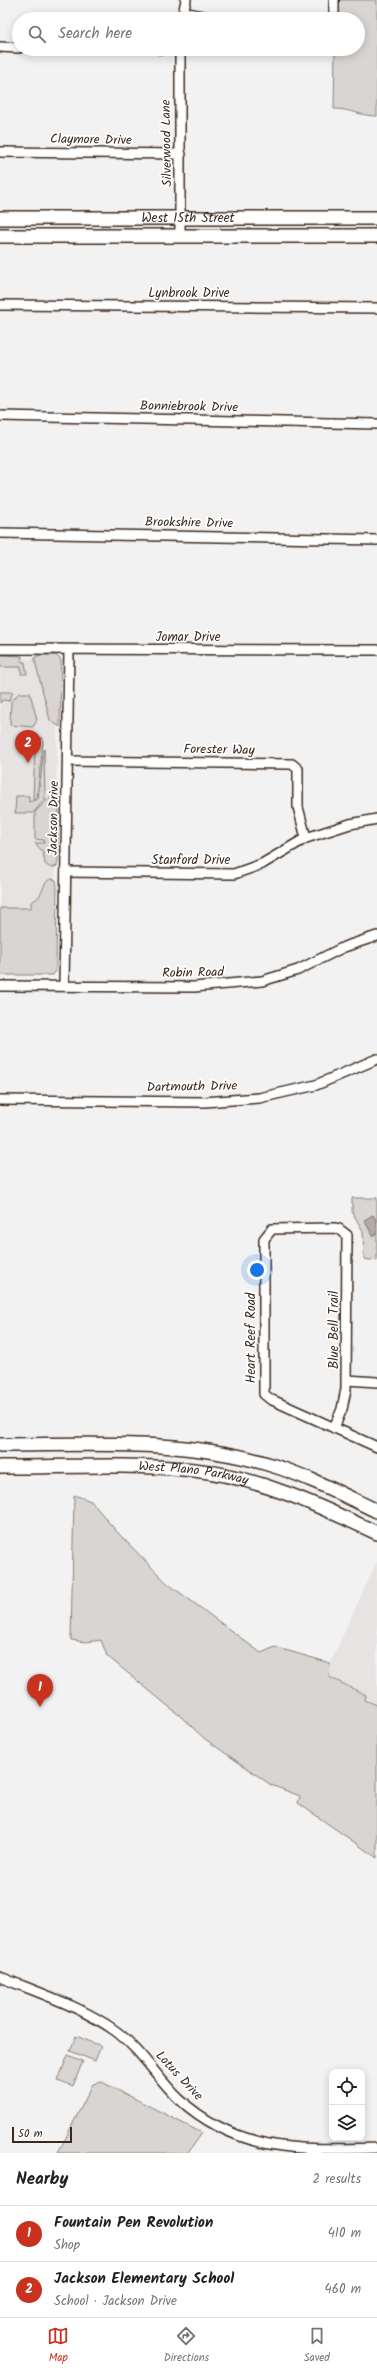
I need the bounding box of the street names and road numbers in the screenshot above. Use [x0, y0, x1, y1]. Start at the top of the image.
street label: Silverwood Lane [156, 99, 178, 187]
street label: Claymore Drive [50, 129, 132, 151]
street label: West 15th Street [141, 208, 236, 229]
street label: Lynbrook Drive [148, 283, 230, 304]
street label: Bonniebrook Drive [140, 396, 238, 418]
street label: Brookshire Drive [145, 512, 234, 534]
street label: Jomar Drive [155, 627, 221, 648]
street label: Forester Way [183, 739, 256, 761]
street label: Jackson Drive [43, 780, 65, 856]
street label: Stanford Drive [152, 850, 231, 871]
street label: Robin Road [162, 962, 224, 984]
street label: Dartmouth Drive [147, 1076, 238, 1098]
street label: Blue Bell Trail [324, 1291, 345, 1369]
street label: Heart Reef Road [241, 1292, 262, 1383]
street label: West Plano Parkway [138, 1456, 252, 1491]
street label: Lotus Drive [150, 2046, 208, 2106]

